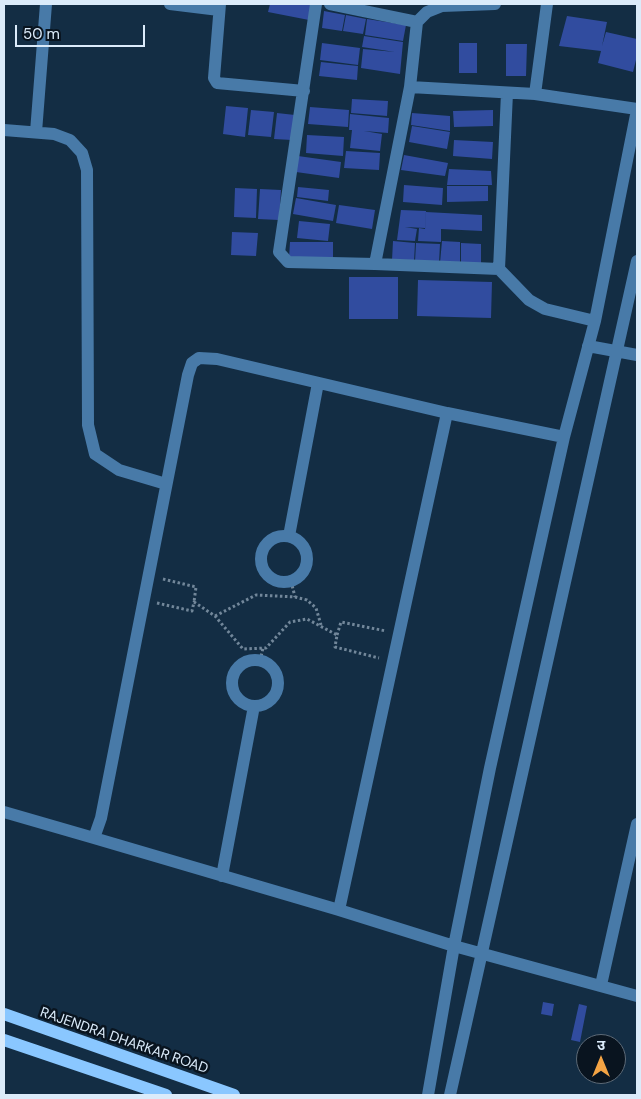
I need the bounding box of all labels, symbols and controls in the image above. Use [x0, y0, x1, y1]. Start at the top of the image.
scale bar [18, 15, 148, 47]
text: 50 m [23, 24, 60, 44]
street label: RAJENDRA DHARKAR ROAD [38, 1004, 210, 1078]
north arrow [576, 1034, 626, 1084]
text: उ [597, 1036, 605, 1054]

